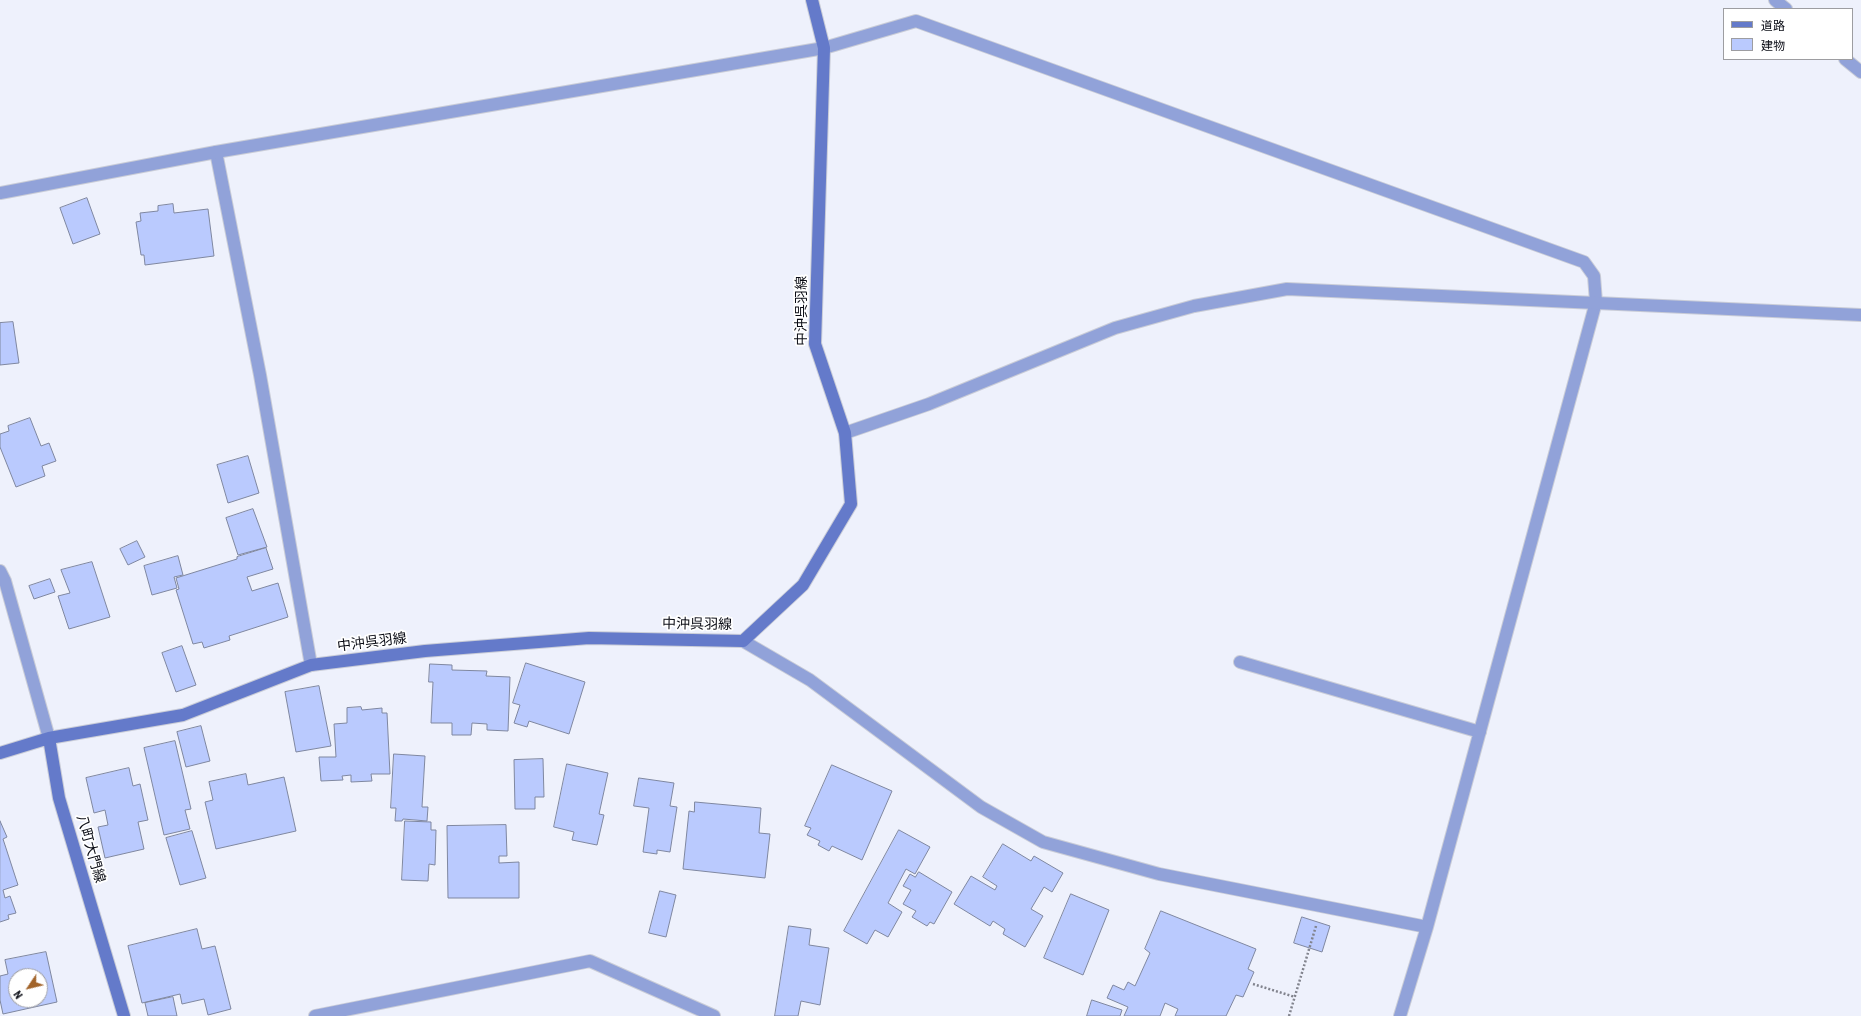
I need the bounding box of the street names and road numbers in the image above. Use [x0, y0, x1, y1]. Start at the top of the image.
street label: 中沖呉羽線 [794, 276, 810, 346]
street label: 中沖呉羽線 [662, 616, 732, 634]
street label: 中沖呉羽線 [336, 630, 408, 656]
street label: 八町大門線 [72, 813, 108, 885]

